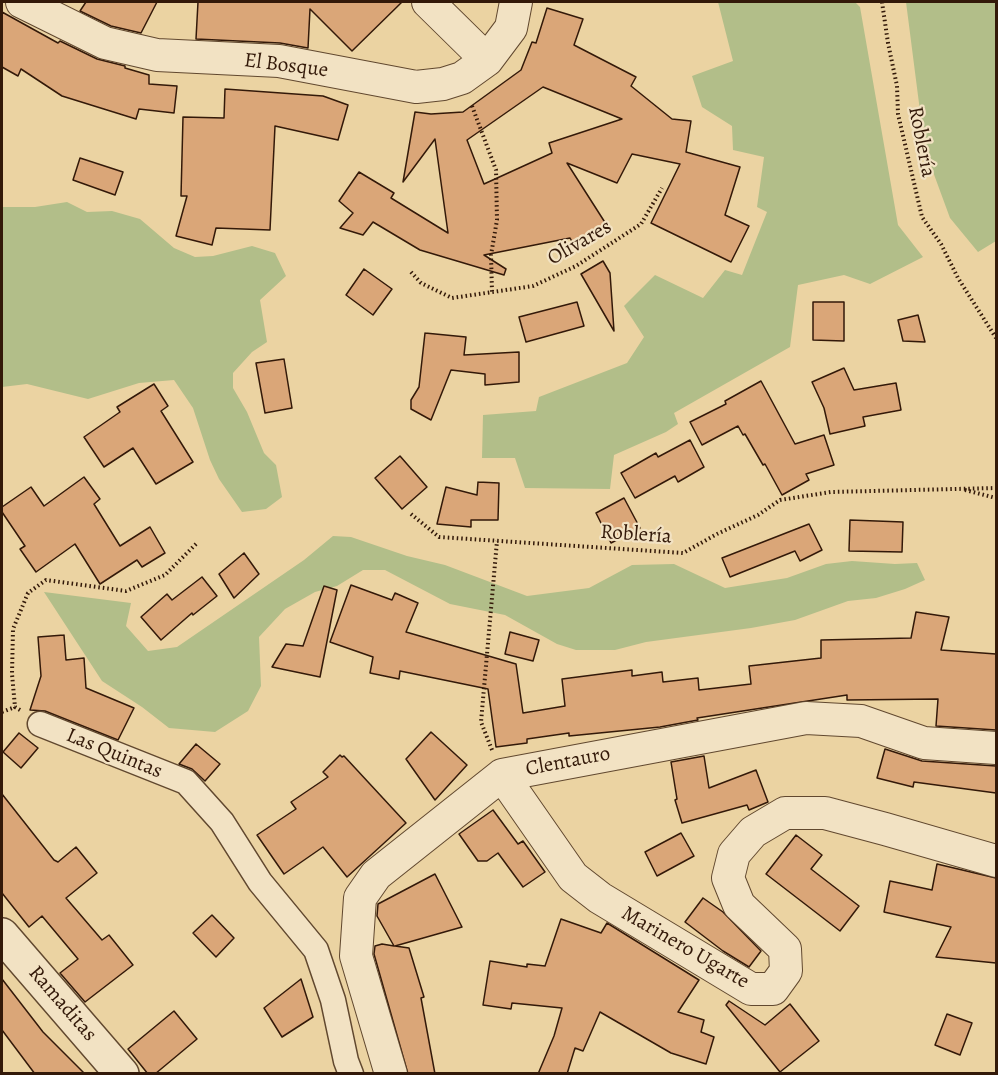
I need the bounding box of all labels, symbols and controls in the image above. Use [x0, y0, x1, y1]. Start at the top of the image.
street label: El Bosque [243, 48, 329, 84]
street label: Roblería [902, 104, 940, 180]
street label: Olivares [543, 215, 617, 271]
street label: Roblería [599, 520, 673, 550]
street label: Las Quintas [62, 723, 166, 785]
street label: Clentauro [524, 741, 612, 783]
street label: Marinero Ugarte [617, 901, 753, 995]
street label: Ramaditas [22, 961, 102, 1047]

